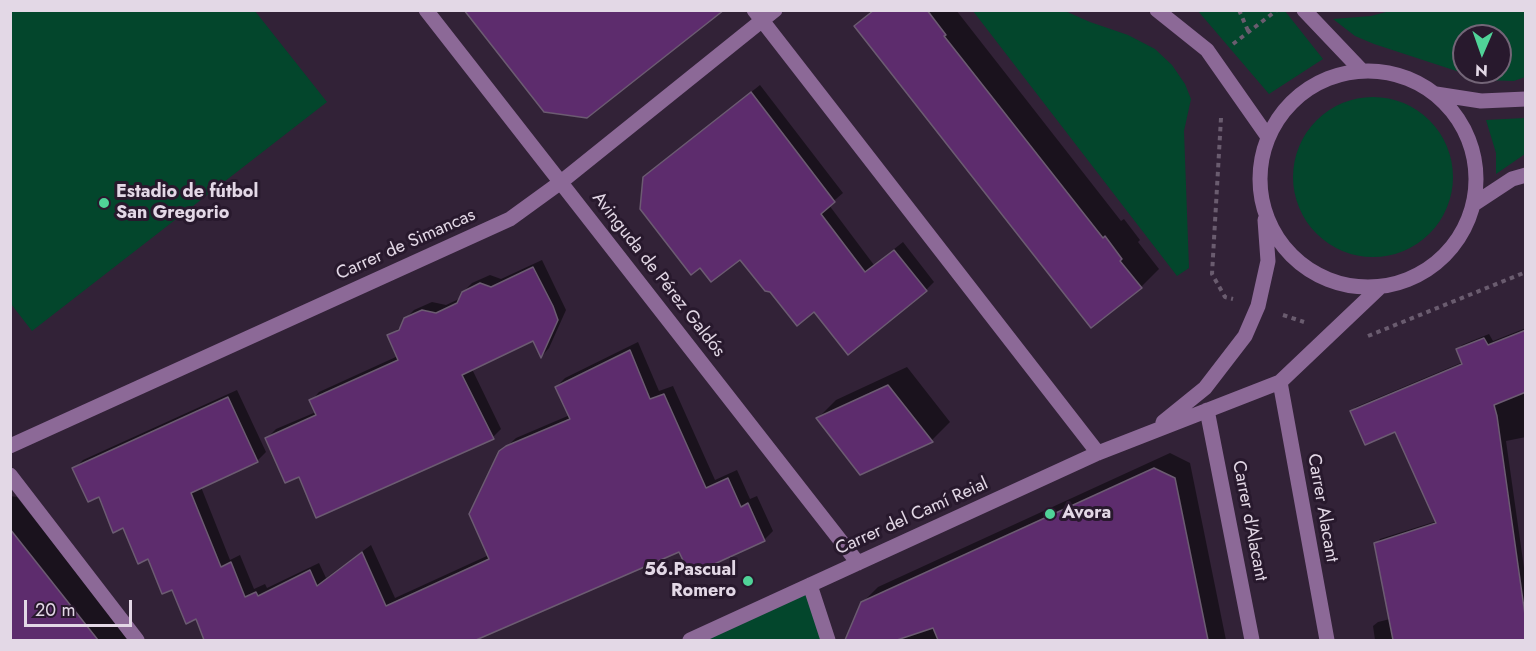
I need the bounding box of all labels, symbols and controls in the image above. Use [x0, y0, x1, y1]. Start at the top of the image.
north arrow [1452, 24, 1512, 84]
text: N [1475, 59, 1488, 82]
place label: Estadio de fútbol San Gregorio [116, 182, 258, 224]
street label: Avinguda de Pérez Galdós [587, 188, 729, 362]
marker: Estadio de fútbol San Gregorio [97, 196, 111, 210]
street label: Carrer de Simancas [333, 205, 479, 285]
street label: Carrer Alacant [1302, 452, 1342, 564]
street label: Carrer d'Alacant [1227, 459, 1271, 583]
street label: Carrer del Camí Reial [832, 474, 992, 560]
place label: Avora [1062, 503, 1111, 525]
marker: Avora [1043, 507, 1057, 521]
place label: 56.Pascual Romero [644, 560, 736, 602]
marker: 56.Pascual Romero [741, 574, 755, 588]
scale bar [27, 588, 135, 626]
text: 20 m [35, 597, 75, 623]

